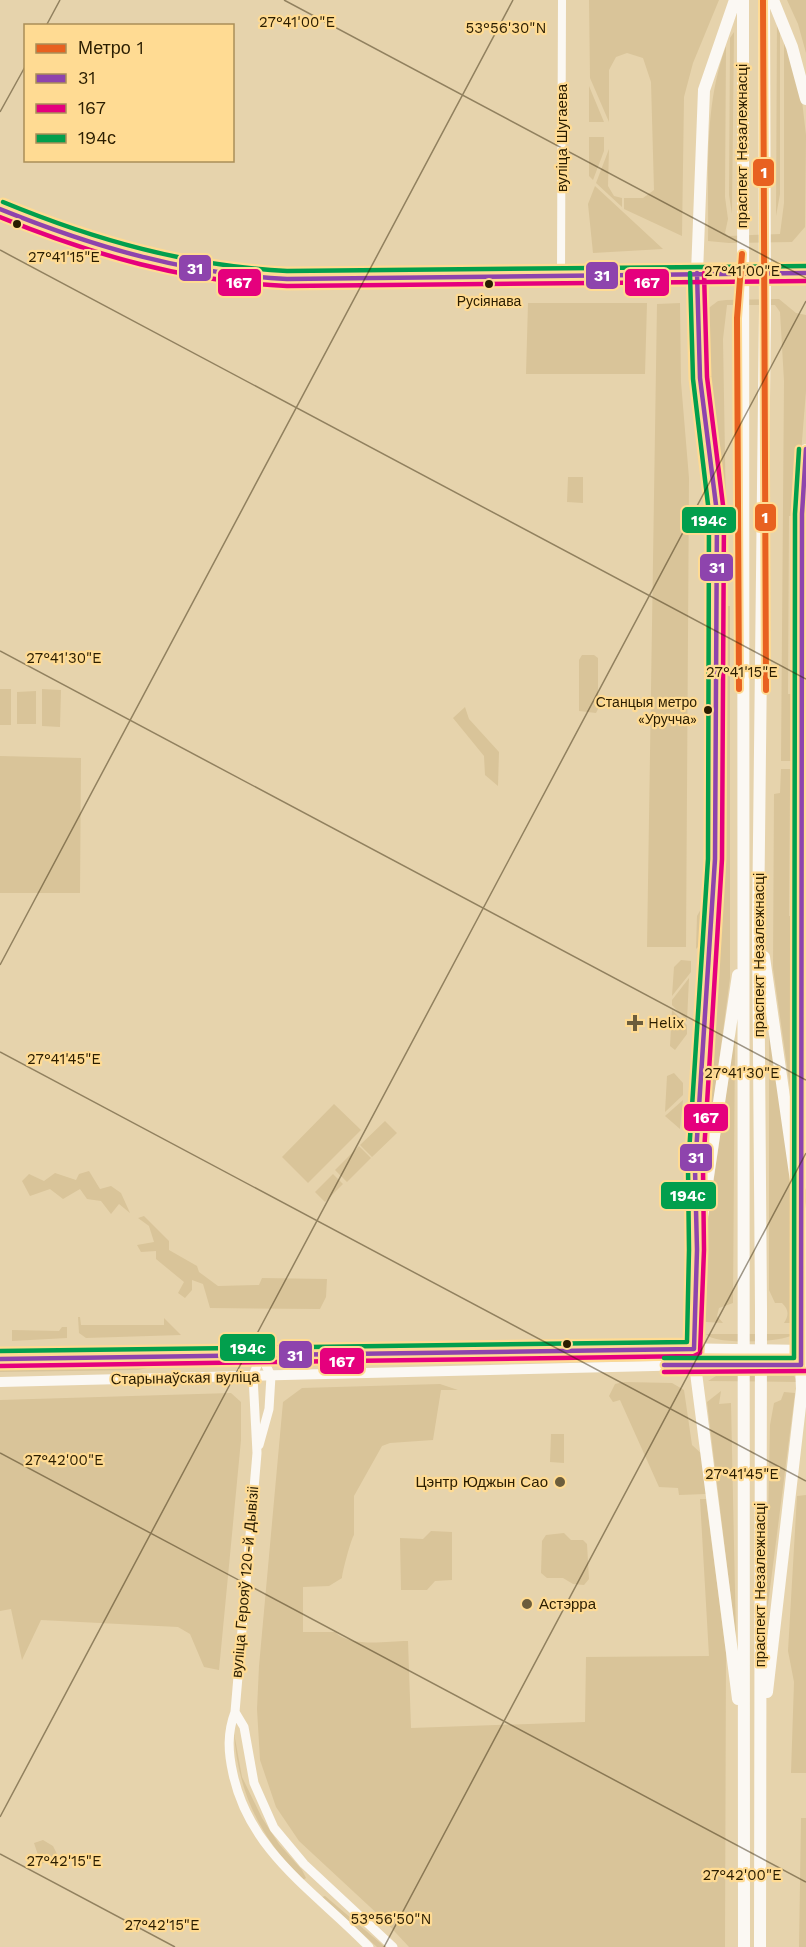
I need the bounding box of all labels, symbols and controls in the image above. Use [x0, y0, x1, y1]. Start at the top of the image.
text: 27°41'00"E [259, 13, 335, 31]
text: 53°56'30"N [466, 19, 546, 37]
legend [24, 24, 234, 162]
text: Метро 1 [78, 37, 144, 58]
street label: праспект Незалежнасці [733, 64, 751, 228]
text: 31 [78, 67, 96, 88]
street label: вуліца Шугаева [553, 83, 571, 192]
text: 167 [78, 97, 106, 118]
text: 194с [78, 127, 116, 148]
line badge: 1 [752, 158, 775, 187]
text: 1 [761, 163, 767, 182]
unlabelled marker [11, 218, 23, 230]
text: 27°41'15"E [28, 248, 100, 266]
line badge: 31 [178, 254, 212, 282]
text: 31 [187, 259, 203, 278]
line badge: 31 [585, 261, 619, 290]
text: 27°41'00"E [704, 262, 780, 280]
text: 31 [594, 266, 610, 285]
line badge: 167 [217, 268, 262, 297]
line badge: 167 [624, 268, 670, 297]
text: 167 [226, 273, 252, 292]
text: 167 [634, 273, 660, 292]
marker: Русіянава [483, 278, 495, 290]
place label: Русіянава [457, 293, 521, 309]
line badge: 1 [754, 503, 777, 532]
line badge: 194с [681, 506, 737, 534]
text: 1 [762, 508, 768, 527]
text: 194с [691, 511, 727, 530]
line badge: 31 [699, 553, 734, 582]
text: 31 [709, 558, 725, 577]
text: 27°41'30"E [26, 649, 102, 667]
text: 27°41'15"E [706, 663, 778, 681]
place label: Станцыя метро «Уручча» [596, 694, 697, 727]
marker: Станцыя метро «Уручча» [702, 704, 714, 716]
street label: праспект Незалежнасці [750, 873, 768, 1037]
marker: Helix [626, 1014, 644, 1032]
place label: Helix [648, 1014, 684, 1032]
text: 27°41'45"E [27, 1050, 101, 1068]
text: 27°41'30"E [704, 1064, 780, 1082]
line badge: 167 [683, 1103, 729, 1132]
text: 167 [693, 1108, 719, 1127]
line badge: 31 [679, 1143, 713, 1172]
text: 31 [688, 1148, 704, 1167]
line badge: 194с [660, 1181, 717, 1210]
text: 194с [670, 1186, 706, 1205]
line badge: 194с [219, 1333, 276, 1362]
unlabelled marker [561, 1338, 573, 1350]
text: 194с [230, 1339, 266, 1358]
line badge: 31 [278, 1340, 313, 1369]
text: 31 [287, 1346, 303, 1365]
line badge: 167 [319, 1347, 365, 1375]
text: 167 [329, 1352, 355, 1371]
street label: Старынаўская вуліца [110, 1368, 260, 1388]
text: 27°42'00"E [24, 1451, 104, 1469]
text: 27°41'45"E [705, 1465, 779, 1483]
place label: Цэнтр Юджын Сао [416, 1473, 548, 1491]
marker: Цэнтр Юджын Сао [553, 1475, 567, 1489]
street label: вуліца Герояў 120-й Дывізіі [228, 1485, 262, 1679]
street label: праспект Незалежнасці [751, 1503, 769, 1667]
place label: Астэрра [539, 1595, 597, 1613]
marker: Астэрра [520, 1597, 534, 1611]
text: 27°42'15"E [26, 1852, 102, 1870]
text: 27°42'00"E [702, 1866, 782, 1884]
text: 53°56'50"N [351, 1910, 431, 1928]
text: 27°42'15"E [124, 1916, 200, 1934]

